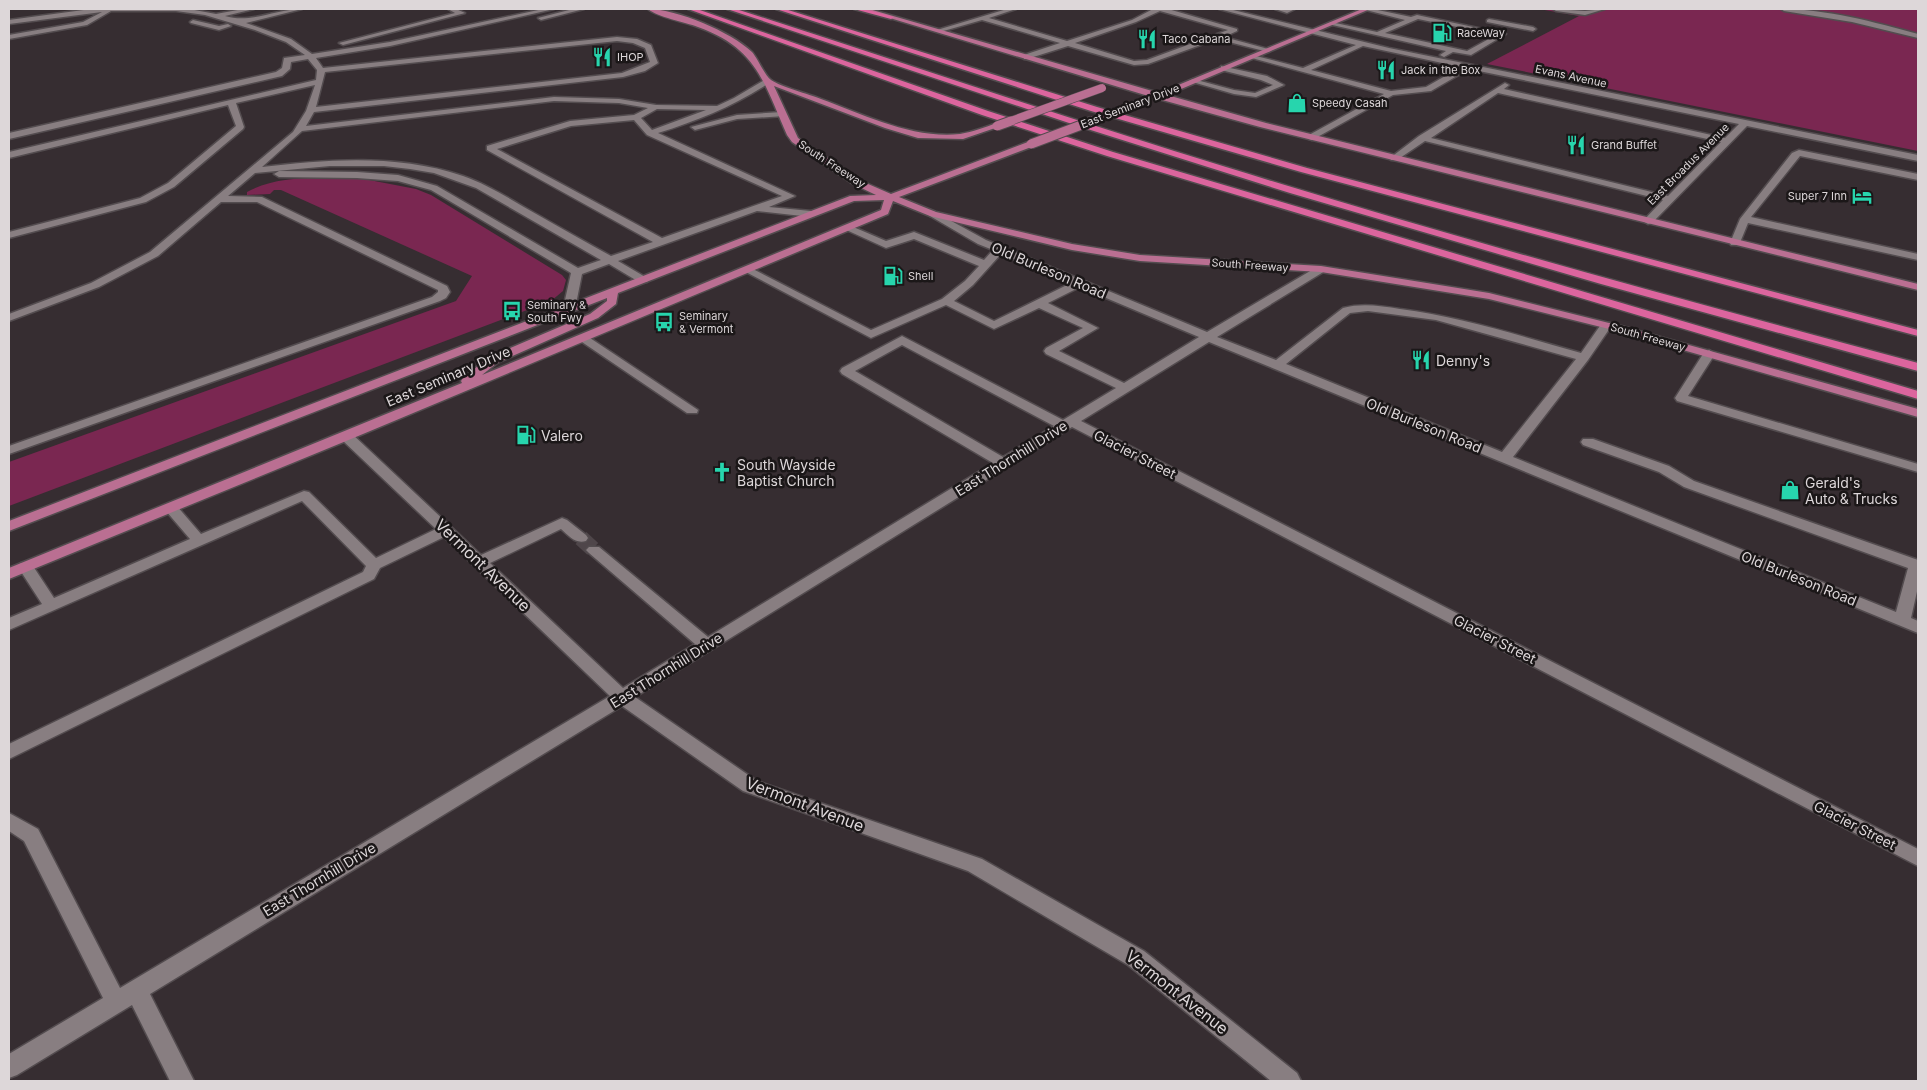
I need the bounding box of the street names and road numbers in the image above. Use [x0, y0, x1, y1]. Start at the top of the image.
street label: Evans Avenue [1534, 62, 1608, 90]
street label: East Seminary Drive [1079, 81, 1181, 131]
street label: East Broadus Avenue [1644, 120, 1732, 208]
street label: South Freeway [796, 137, 868, 191]
street label: Old Burleson Road [989, 238, 1109, 302]
street label: South Freeway [1211, 255, 1289, 275]
street label: South Freeway [1609, 320, 1687, 354]
street label: East Seminary Drive [383, 342, 513, 410]
street label: Old Burleson Road [1364, 394, 1484, 456]
street label: East Thornhill Drive [952, 417, 1070, 499]
street label: Glacier Street [1091, 426, 1179, 482]
street label: Vermont Avenue [431, 514, 535, 616]
street label: Old Burleson Road [1739, 547, 1859, 609]
street label: Glacier Street [1451, 611, 1539, 667]
street label: East Thornhill Drive [607, 629, 725, 711]
street label: Vermont Avenue [743, 772, 867, 836]
street label: Glacier Street [1811, 797, 1899, 853]
street label: East Thornhill Drive [259, 839, 379, 919]
street label: Vermont Avenue [1122, 946, 1232, 1038]

